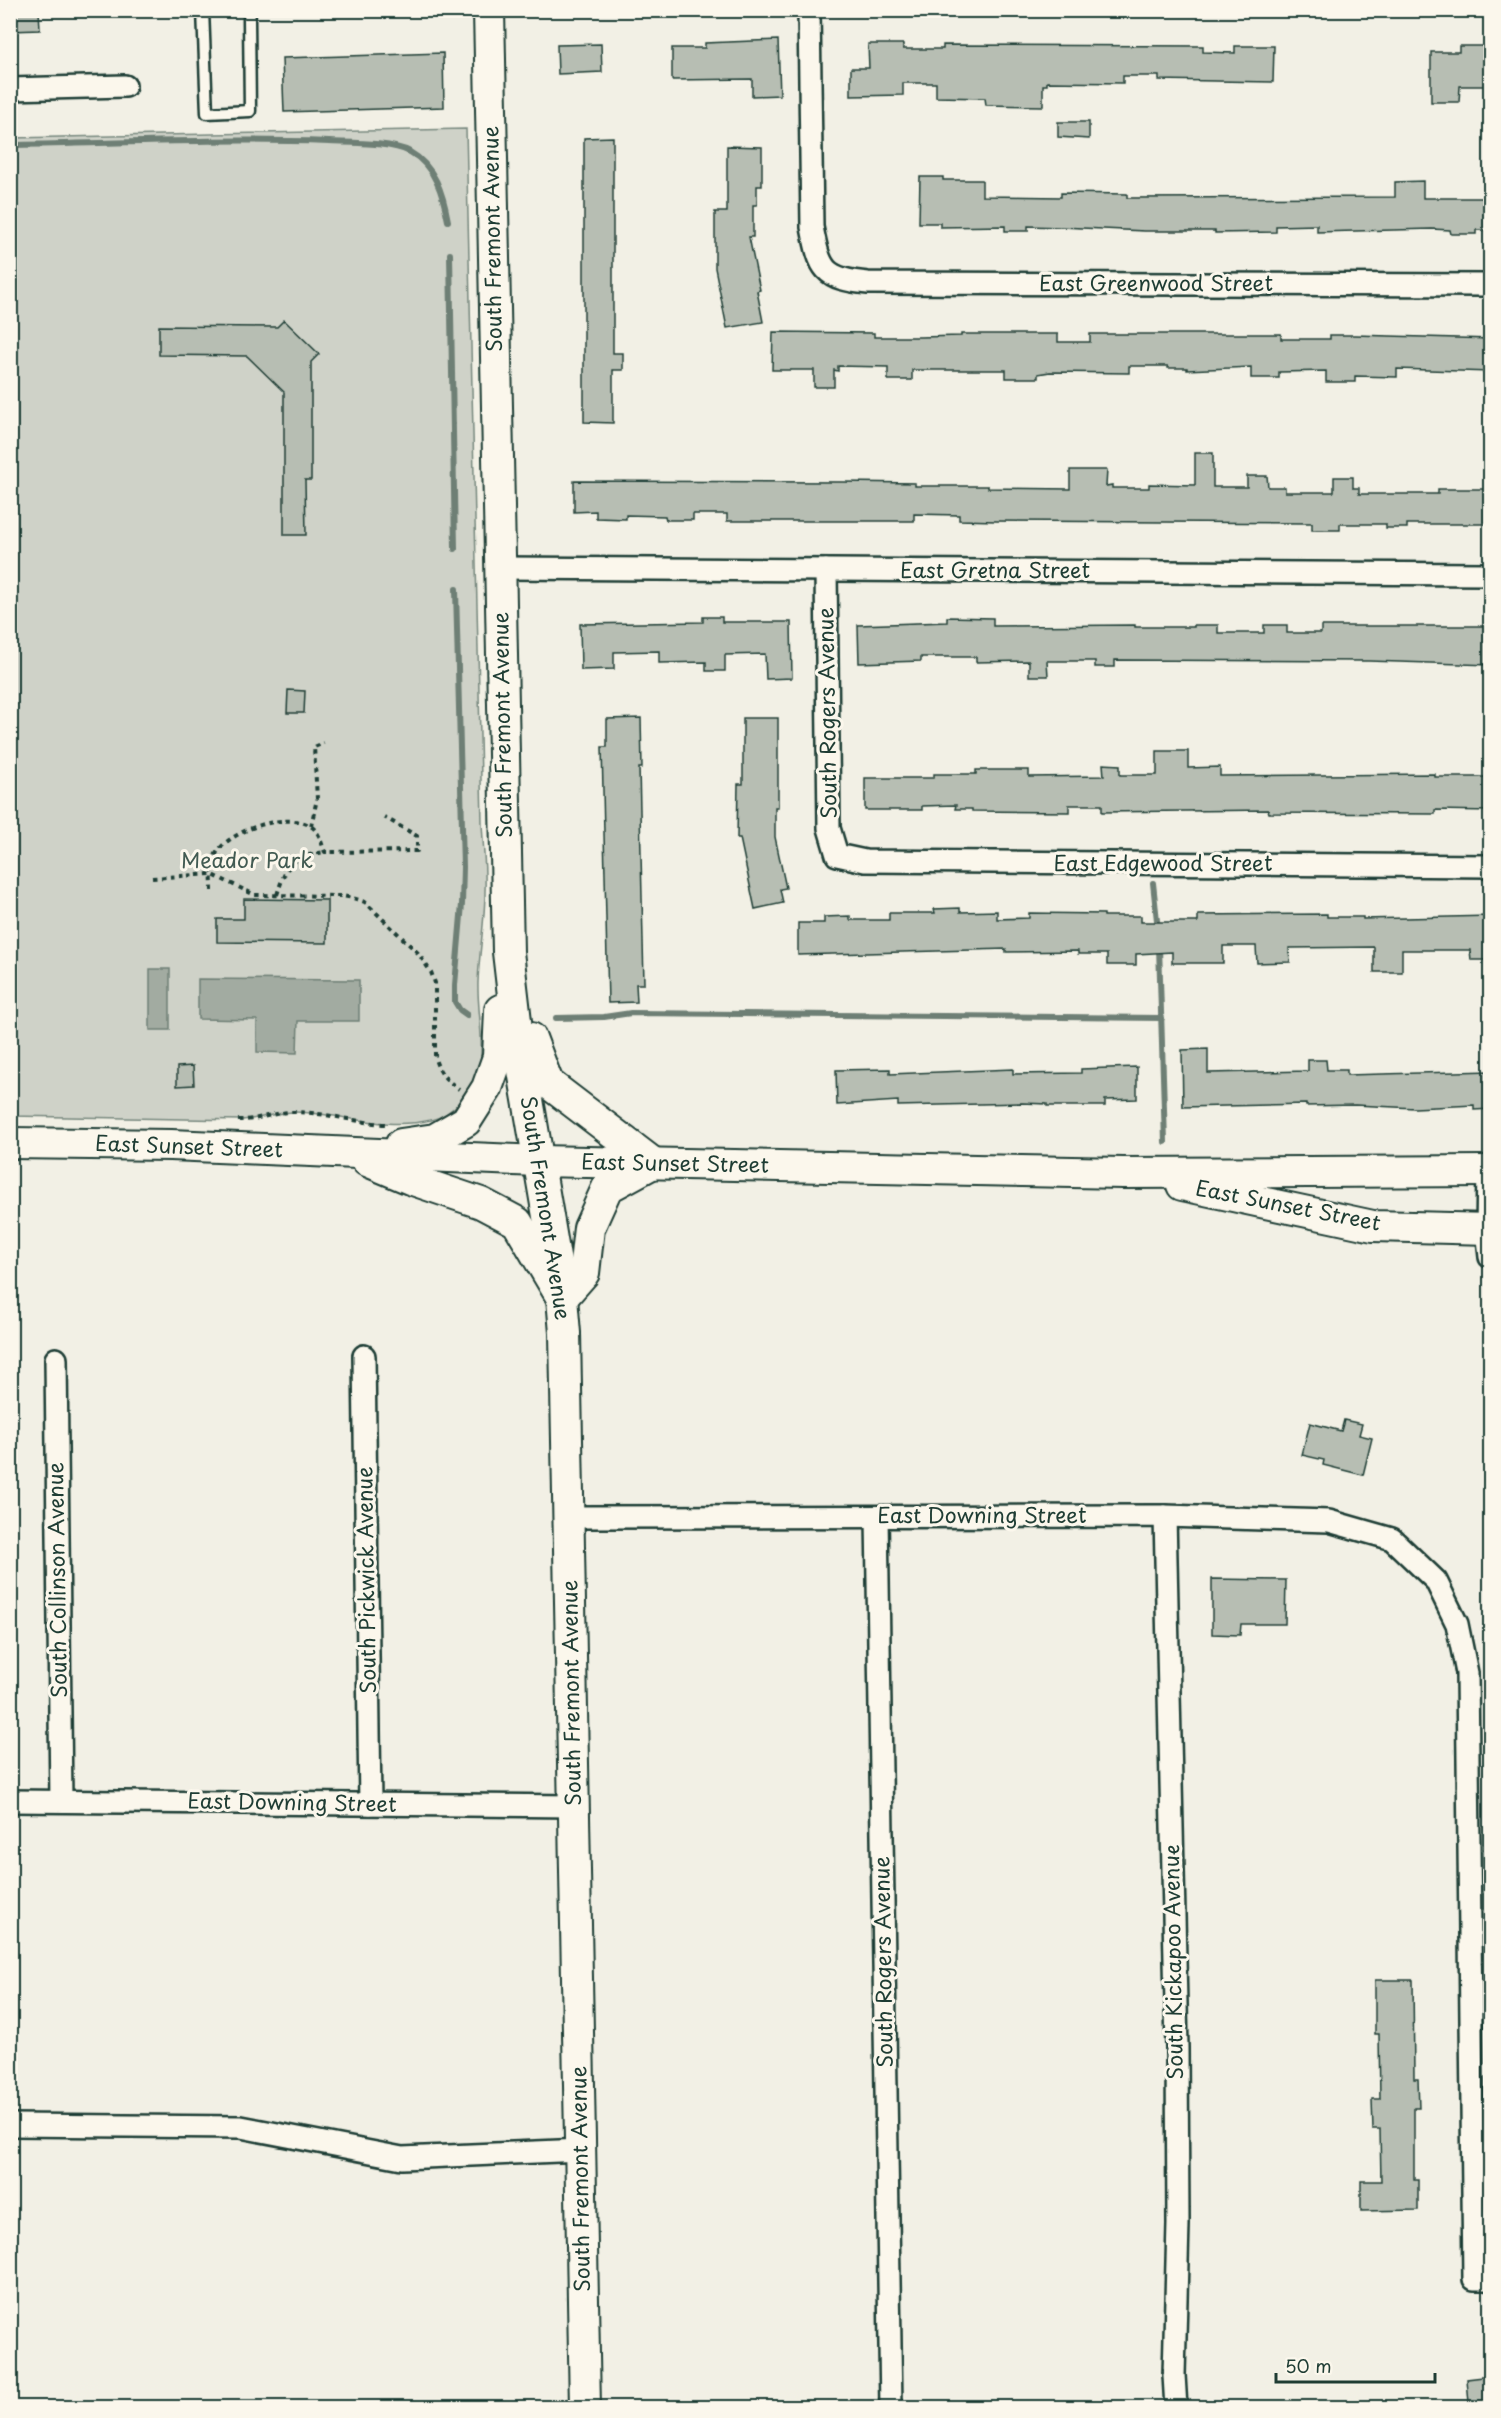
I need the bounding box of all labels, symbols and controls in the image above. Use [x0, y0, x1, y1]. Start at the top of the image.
street label: South Fremont Avenue [473, 126, 509, 352]
street label: East Greenwood Street [1039, 266, 1273, 298]
street label: East Gretna Street [900, 553, 1090, 585]
street label: South Rogers Avenue [808, 607, 844, 819]
street label: South Fremont Avenue [483, 612, 519, 838]
park label: Meador Park [181, 843, 313, 875]
street label: East Edgewood Street [1054, 846, 1272, 878]
street label: South Fremont Avenue [513, 1094, 580, 1322]
street label: East Sunset Street [95, 1126, 284, 1164]
street label: East Sunset Street [581, 1144, 769, 1180]
street label: East Sunset Street [1193, 1170, 1384, 1238]
street label: South Collinson Avenue [38, 1462, 74, 1698]
street label: South Pickwick Avenue [347, 1466, 383, 1694]
street label: East Downing Street [877, 1498, 1087, 1530]
street label: South Fremont Avenue [552, 1580, 588, 1806]
street label: East Downing Street [187, 1783, 397, 1819]
street label: South Kickapoo Avenue [1154, 1844, 1190, 2080]
street label: South Rogers Avenue [864, 1856, 900, 2068]
street label: South Fremont Avenue [561, 2066, 597, 2292]
scale bar [1276, 2346, 1435, 2384]
text: 50 m [1285, 2352, 1332, 2379]

